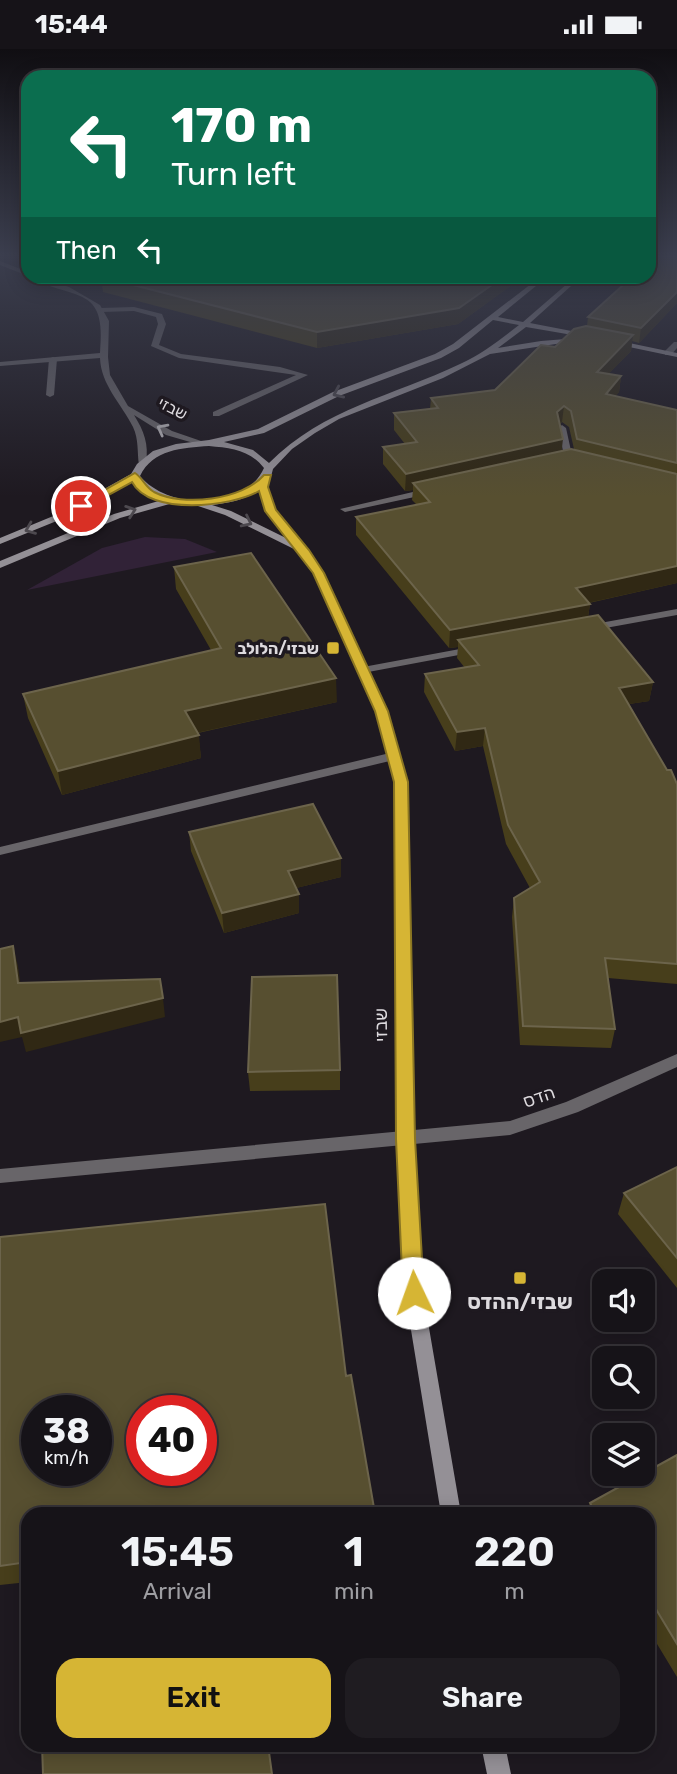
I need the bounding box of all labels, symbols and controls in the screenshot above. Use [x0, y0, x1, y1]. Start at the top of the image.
text: 15:44 [35, 9, 108, 40]
text: 170 m [171, 96, 312, 154]
icon: left [56, 98, 147, 189]
text: Turn left [171, 155, 296, 193]
icon: left [131, 231, 169, 269]
text: Then [56, 235, 117, 266]
one-way arrow [332, 385, 345, 399]
street label: שבזי [155, 393, 191, 424]
one-way arrow [157, 424, 169, 437]
pin [51, 476, 111, 536]
icon: arrive [62, 487, 100, 525]
one-way arrow [125, 505, 137, 519]
one-way arrow [240, 513, 252, 527]
one-way arrow [25, 521, 37, 535]
place label: שבזי/הלולב [238, 639, 319, 658]
marker: שבזי/הלולב [325, 640, 341, 656]
street label: שבזי [370, 1008, 392, 1042]
street label: הדס [520, 1081, 558, 1113]
position arrow [377, 1256, 451, 1330]
map controls [592, 1269, 655, 1486]
button: sound [592, 1269, 655, 1332]
marker: שבזי/ההדס [512, 1270, 528, 1286]
place label: שבזי/ההדס [467, 1289, 573, 1314]
button: search [592, 1346, 655, 1409]
speed limit sign: 40 [126, 1395, 217, 1486]
text: 38 [43, 1410, 90, 1452]
button: layers [592, 1423, 655, 1486]
text: km/h [44, 1447, 89, 1469]
text: 15:45 [121, 1527, 234, 1577]
text: 1 [344, 1527, 364, 1577]
text: 220 [474, 1527, 555, 1577]
text: Arrival [143, 1577, 212, 1605]
text: min [334, 1577, 374, 1605]
text: m [504, 1577, 525, 1605]
button: Exit [56, 1658, 331, 1738]
button: Share [345, 1658, 620, 1738]

